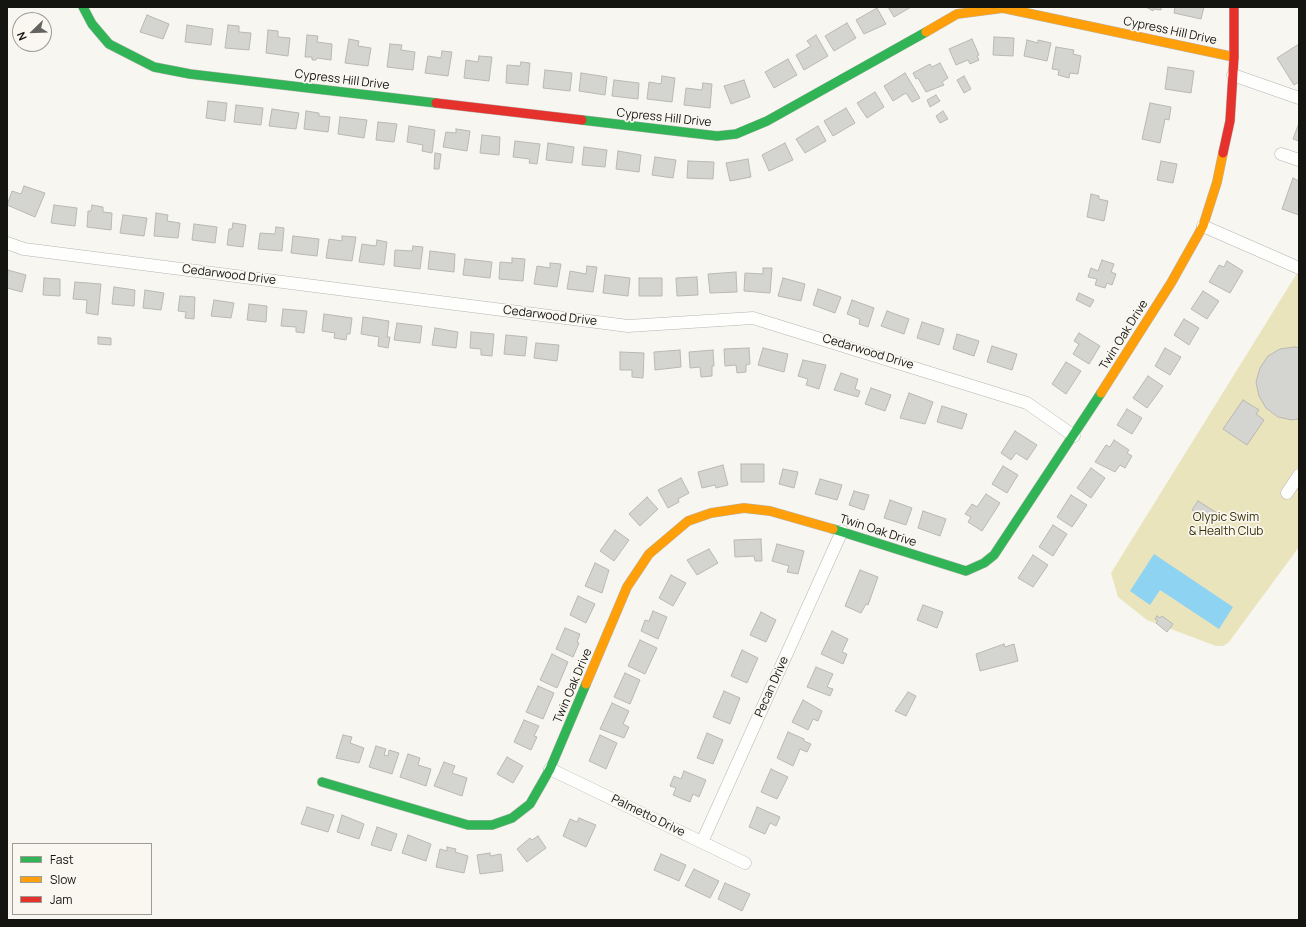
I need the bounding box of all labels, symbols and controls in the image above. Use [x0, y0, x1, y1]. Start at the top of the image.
north arrow [12, 12, 52, 52]
street label: Cypress Hill Drive [1122, 14, 1218, 48]
text: N [13, 30, 30, 43]
street label: Cypress Hill Drive [294, 67, 390, 93]
street label: Cypress Hill Drive [616, 106, 712, 130]
street label: Cedarwood Drive [181, 262, 277, 288]
street label: Twin Oak Drive [1097, 297, 1151, 373]
street label: Cedarwood Drive [502, 303, 598, 329]
street label: Cedarwood Drive [821, 331, 915, 373]
park label: Olypic Swim & Health Club [1189, 511, 1263, 539]
street label: Twin Oak Drive [838, 512, 918, 550]
street label: Twin Oak Drive [551, 646, 595, 726]
street label: Pecan Drive [752, 654, 792, 720]
street label: Palmetto Drive [609, 792, 687, 840]
legend [12, 843, 152, 915]
text: Fast [50, 851, 74, 868]
text: Slow [50, 871, 76, 888]
text: Jam [50, 891, 72, 908]

